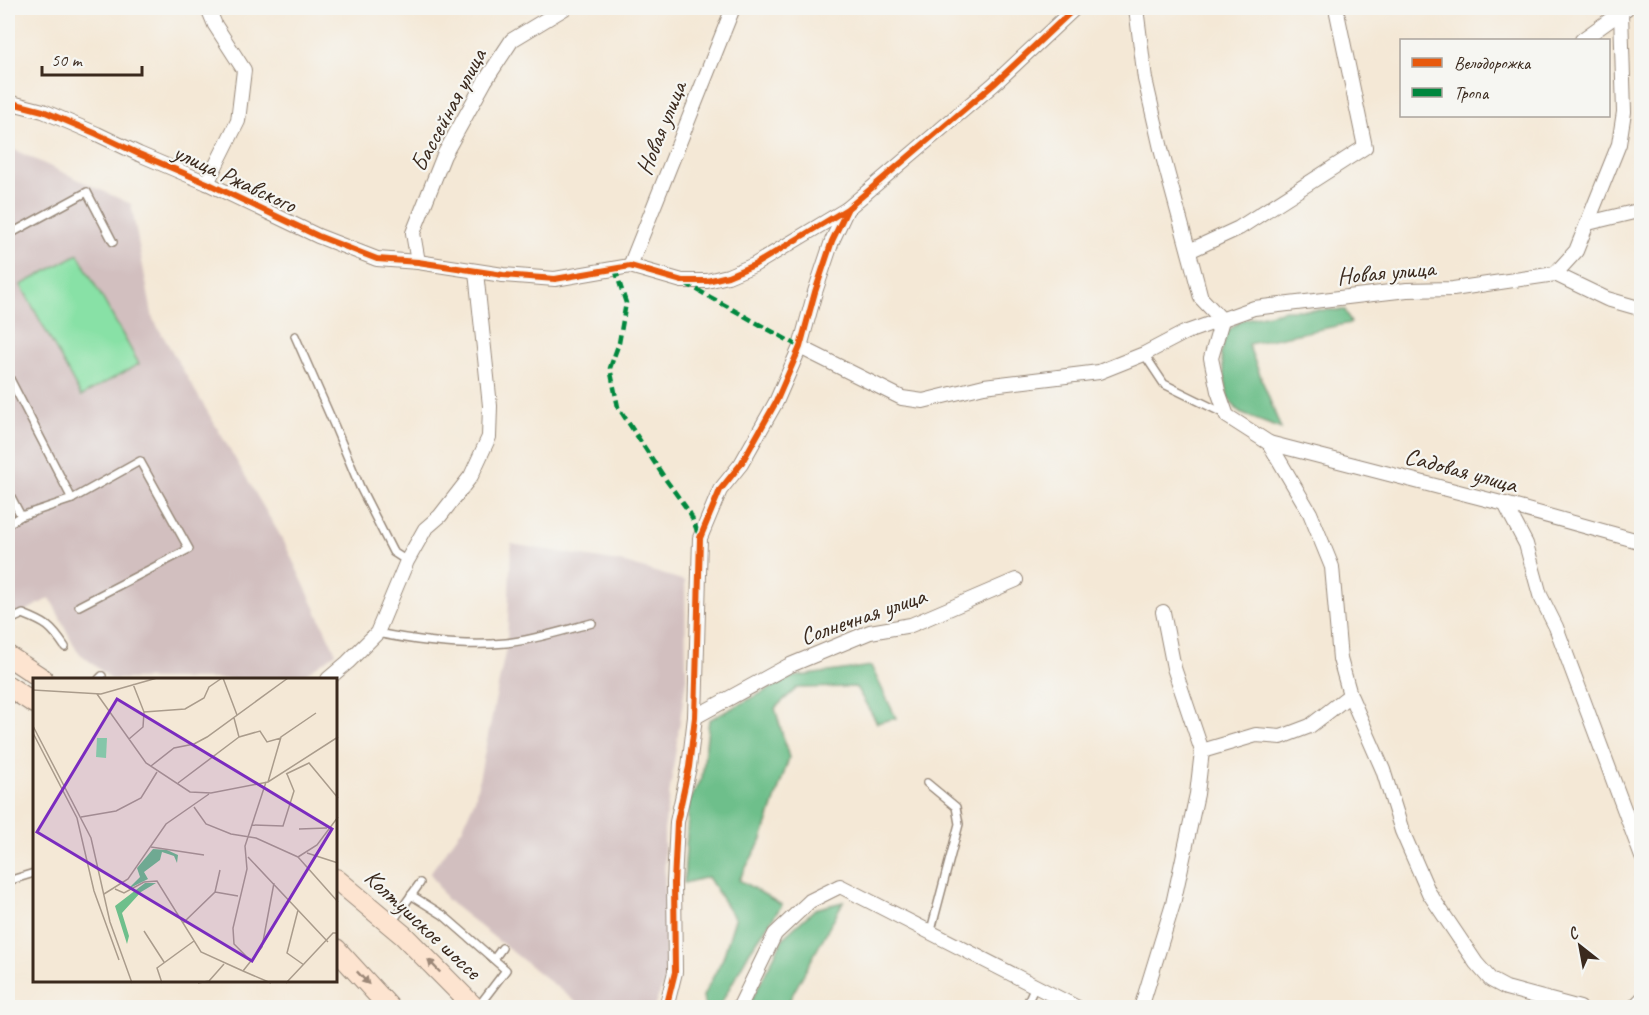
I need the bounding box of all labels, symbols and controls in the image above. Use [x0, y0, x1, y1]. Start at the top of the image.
scale bar [42, 39, 142, 77]
legend [1400, 39, 1610, 117]
street label: Бассейная улица [403, 42, 493, 176]
text: 50 m [51, 49, 84, 71]
text: Велодорожка [1454, 52, 1532, 74]
street label: Новая улица [629, 75, 694, 179]
text: Тропа [1454, 82, 1490, 104]
street label: улица Ржавского [167, 136, 303, 220]
street label: Новая улица [1336, 253, 1438, 291]
street label: Садовая улица [1402, 441, 1522, 500]
street label: Солнечная улица [796, 580, 931, 651]
inset map [33, 678, 338, 982]
street label: Колтушское шоссе [358, 862, 489, 987]
north arrow [1550, 916, 1610, 976]
text: С [1564, 922, 1583, 945]
one-way arrow [427, 958, 441, 973]
one-way arrow [356, 971, 370, 986]

